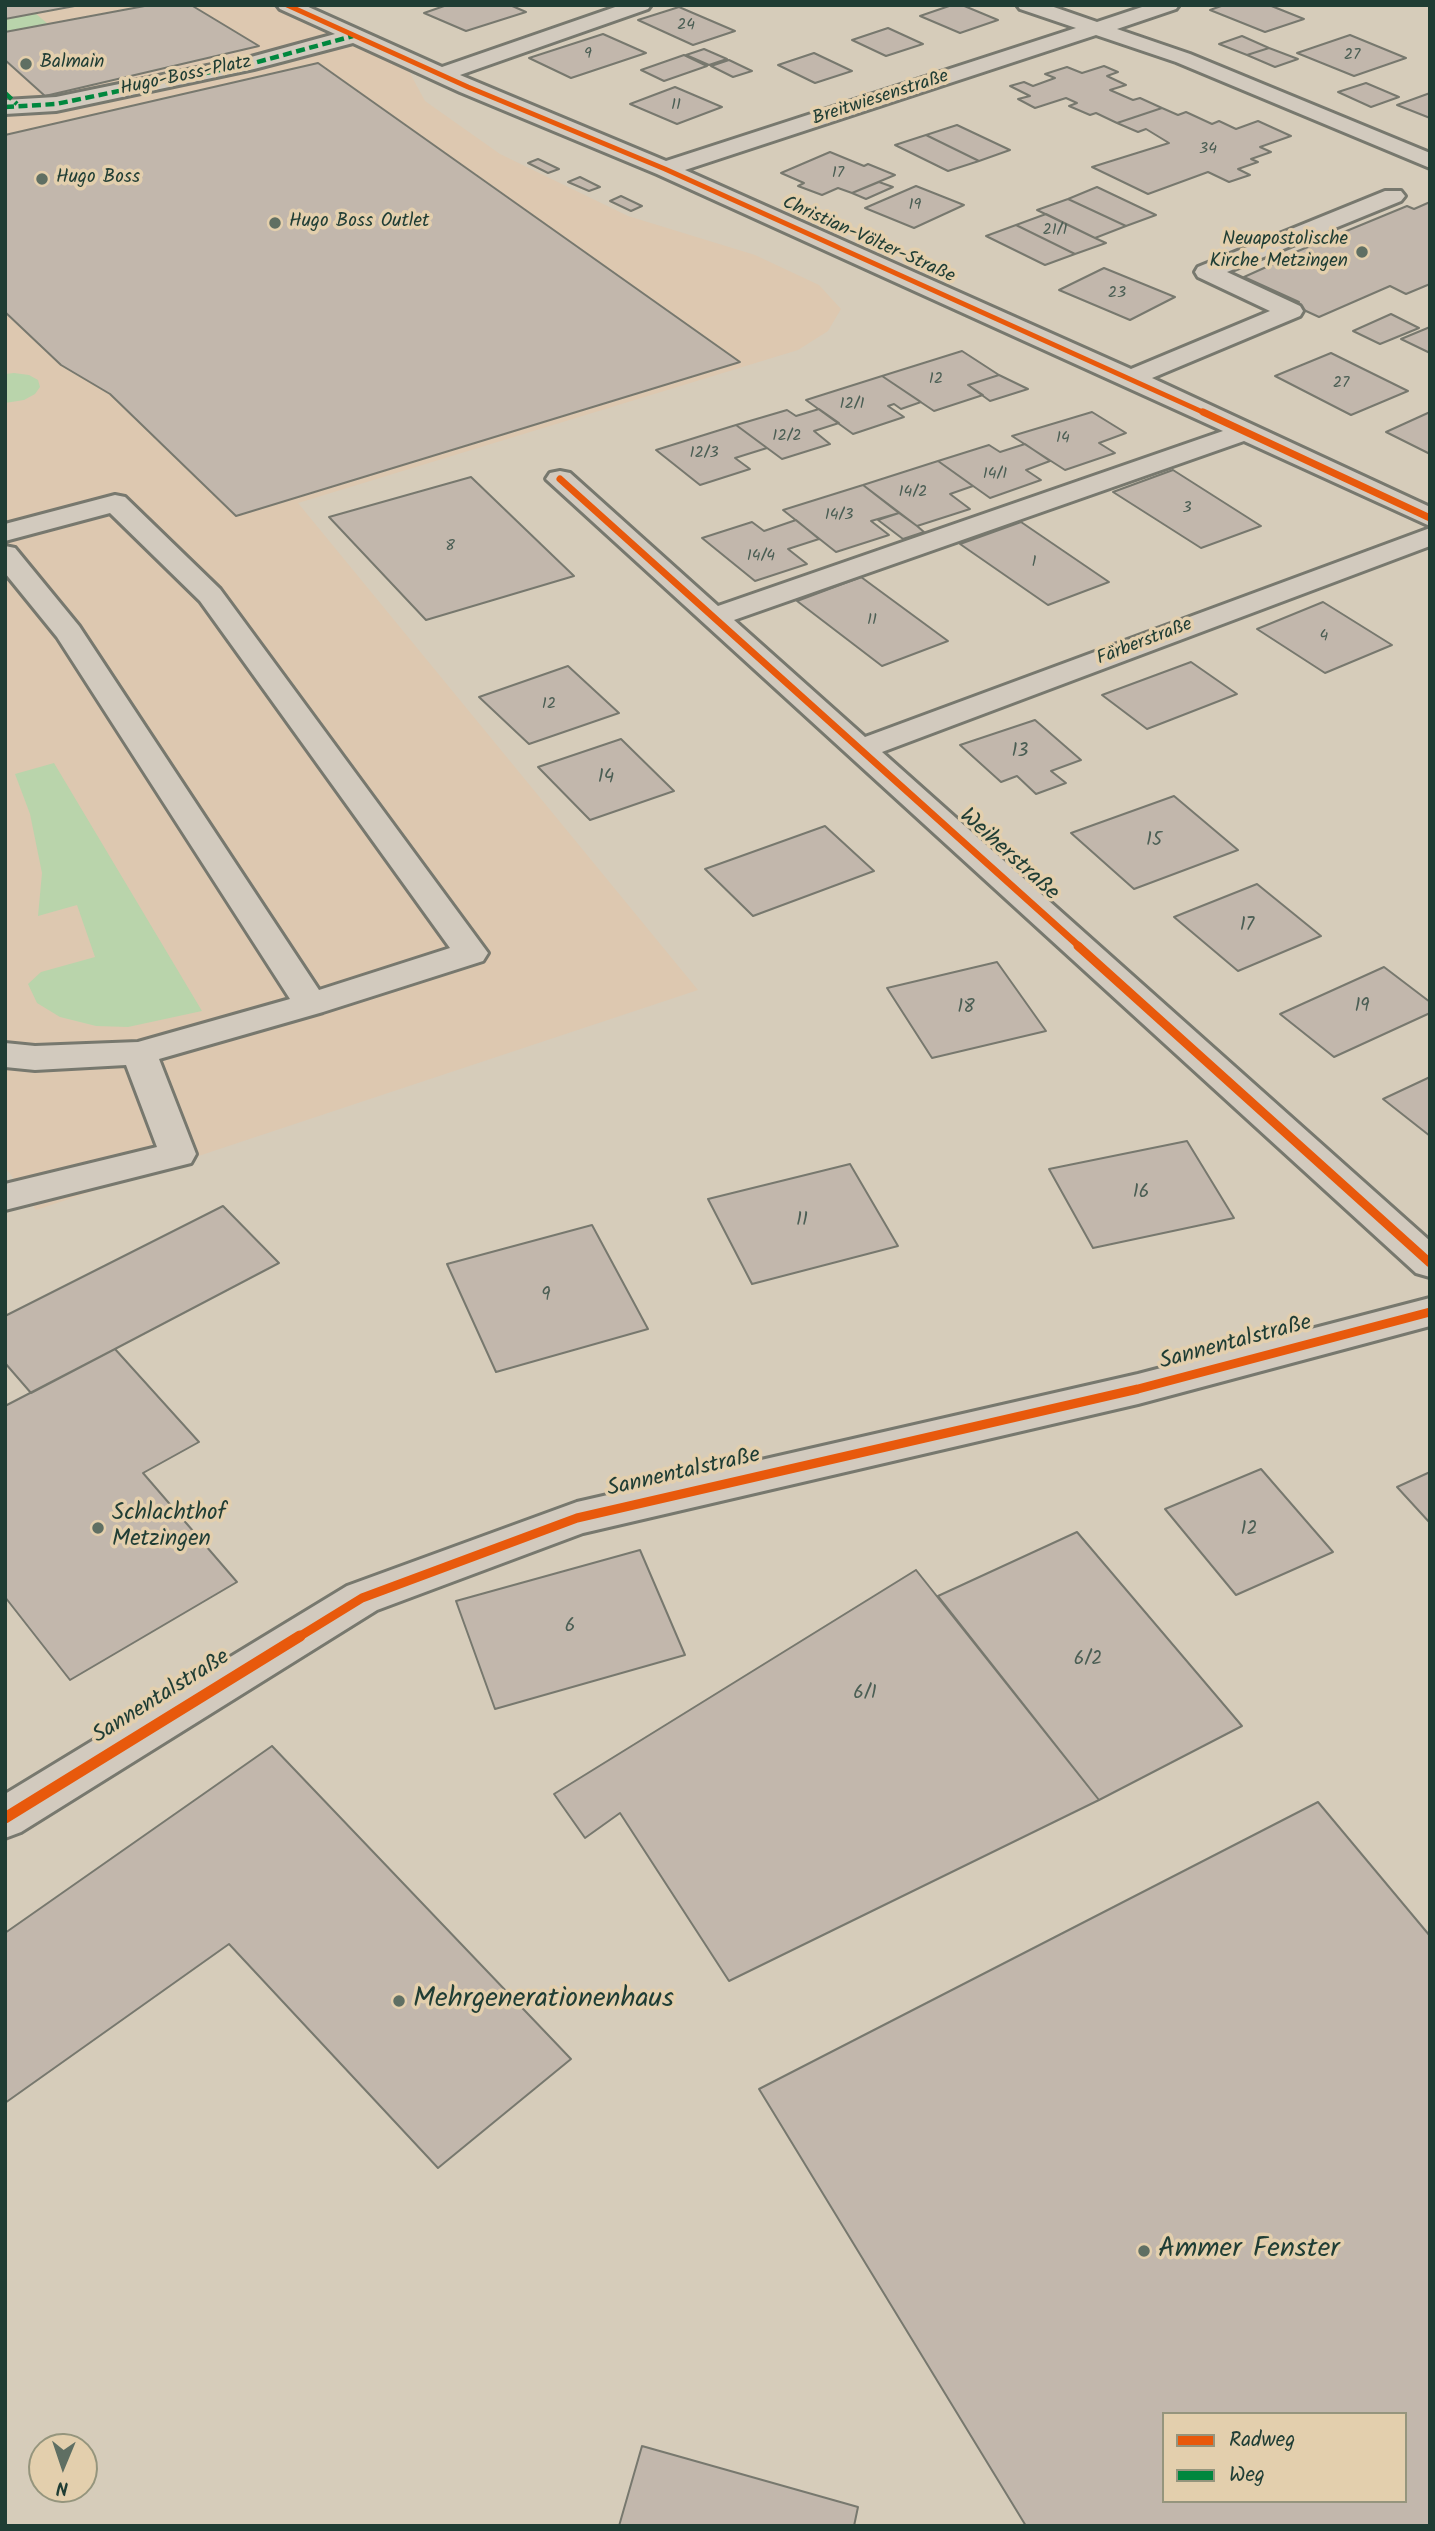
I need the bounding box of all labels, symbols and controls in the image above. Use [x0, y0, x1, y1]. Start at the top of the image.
house number: 24 [677, 16, 695, 36]
house number: 9 [584, 45, 592, 65]
house number: 27 [1344, 46, 1360, 66]
street label: Hugo-Boss-Platz [118, 52, 254, 102]
place label: Balmain [40, 53, 104, 75]
marker: Balmain [18, 56, 34, 72]
street label: Breitwiesenstraße [810, 66, 952, 132]
house number: 11 [671, 96, 681, 116]
house number: 34 [1199, 140, 1217, 160]
house number: 17 [832, 164, 844, 184]
place label: Hugo Boss [56, 168, 140, 190]
marker: Hugo Boss [34, 171, 50, 187]
street label: Christian-Völter-Straße [778, 193, 958, 289]
house number: 19 [909, 196, 921, 216]
place label: Hugo Boss Outlet [289, 212, 429, 234]
marker: Hugo Boss Outlet [267, 215, 283, 231]
house number: 21/1 [1042, 221, 1068, 241]
place label: Neuapostolische Kirche Metzingen [1210, 230, 1348, 274]
marker: Neuapostolische Kirche Metzingen [1354, 244, 1370, 260]
house number: 23 [1108, 284, 1126, 304]
house number: 12 [929, 370, 943, 390]
house number: 27 [1333, 374, 1349, 394]
house number: 12/1 [839, 395, 865, 415]
house number: 12/2 [772, 427, 802, 447]
house number: 14 [1056, 429, 1070, 449]
house number: 12/3 [689, 444, 719, 464]
house number: 14/1 [983, 465, 1007, 485]
house number: 14/2 [899, 483, 927, 503]
house number: 3 [1182, 499, 1192, 519]
house number: 14/3 [825, 506, 853, 526]
house number: 8 [445, 537, 455, 557]
house number: 14/4 [747, 547, 775, 567]
house number: 1 [1031, 553, 1037, 573]
house number: 11 [867, 611, 877, 631]
street label: Färberstraße [1094, 614, 1196, 672]
house number: 4 [1320, 627, 1328, 647]
house number: 12 [542, 695, 556, 715]
house number: 13 [1012, 742, 1028, 764]
house number: 14 [598, 768, 614, 790]
street label: Weiherstraße [952, 804, 1064, 908]
house number: 15 [1146, 831, 1162, 853]
house number: 17 [1240, 916, 1254, 938]
house number: 19 [1354, 997, 1370, 1019]
house number: 18 [957, 998, 975, 1020]
house number: 16 [1133, 1183, 1149, 1205]
house number: 11 [796, 1211, 808, 1233]
house number: 9 [541, 1286, 551, 1308]
street label: Sannentalstraße [1157, 1310, 1315, 1378]
street label: Sannentalstraße [605, 1443, 763, 1505]
place label: Schlachthof Metzingen [112, 1501, 226, 1555]
marker: Schlachthof Metzingen [90, 1520, 106, 1536]
house number: 12 [1240, 1520, 1258, 1542]
house number: 6 [565, 1617, 575, 1639]
street label: Sannentalstraße [88, 1645, 236, 1751]
house number: 6/2 [1074, 1650, 1102, 1672]
house number: 6/1 [853, 1684, 877, 1706]
place label: Mehrgenerationenhaus [413, 1984, 674, 2018]
marker: Mehrgenerationenhaus [391, 1993, 407, 2009]
place label: Ammer Fenster [1158, 2234, 1339, 2268]
marker: Ammer Fenster [1136, 2243, 1152, 2259]
legend [1162, 2412, 1407, 2503]
text: Radweg [1229, 2424, 1295, 2457]
north arrow [28, 2433, 98, 2503]
text: Weg [1229, 2459, 1265, 2492]
text: N [56, 2472, 69, 2502]

